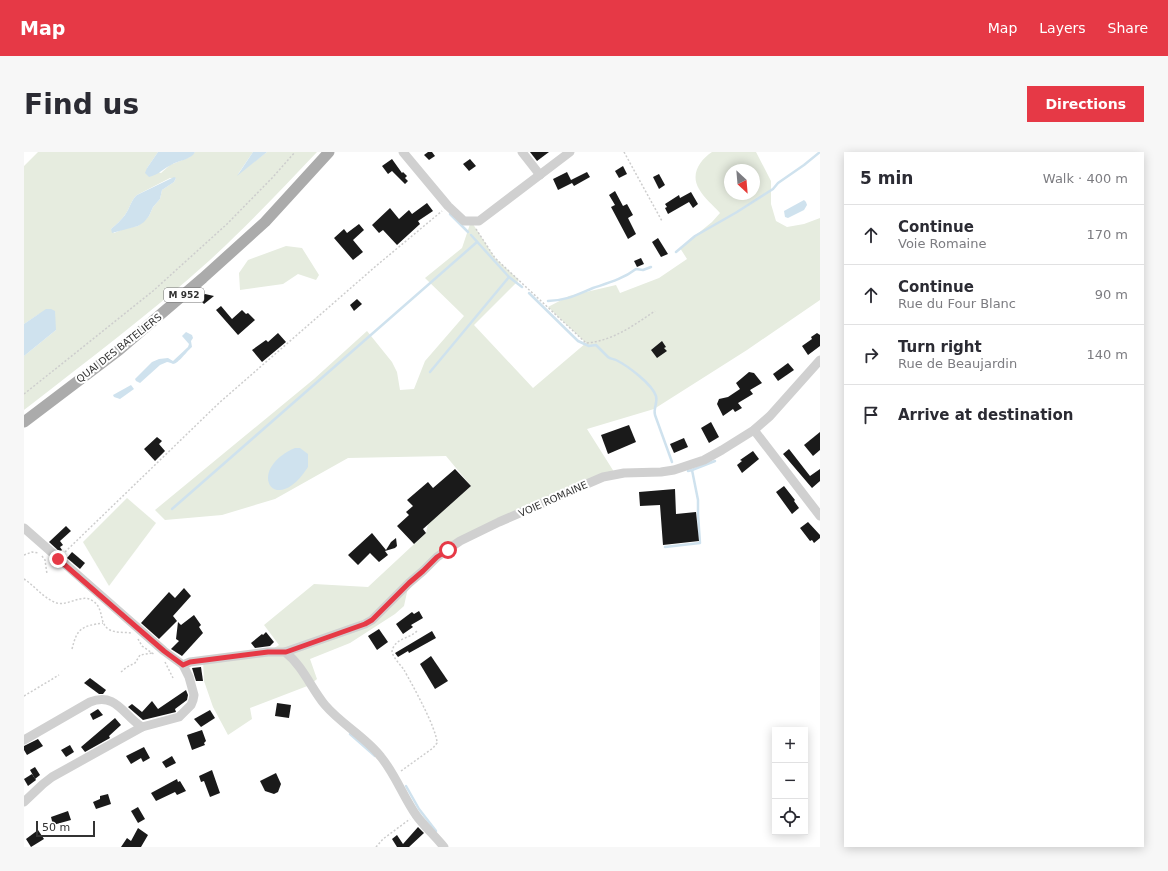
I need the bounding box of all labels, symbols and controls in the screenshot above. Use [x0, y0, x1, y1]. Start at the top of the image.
text: Map [20, 17, 65, 39]
text: Map [988, 20, 1017, 36]
text: Layers [1039, 20, 1086, 36]
text: Share [1108, 20, 1148, 36]
button: Directions [1027, 86, 1144, 122]
text: Find us [24, 88, 139, 121]
north arrow [724, 164, 760, 200]
text: 5 min [860, 168, 913, 188]
text: Walk · 400 m [1043, 171, 1128, 186]
text: Continue [898, 218, 974, 236]
icon: ahead [860, 224, 882, 246]
text: 170 m [1086, 227, 1128, 242]
text: Voie Romaine [898, 236, 986, 251]
text: Continue [898, 278, 974, 296]
icon: ahead [860, 284, 882, 306]
text: 90 m [1095, 287, 1128, 302]
road number: M 952 [164, 288, 204, 302]
text: Rue du Four Blanc [898, 296, 1016, 311]
street label: QUAI DES BATELIERS [74, 311, 164, 385]
text: Turn right [898, 338, 982, 356]
icon: right [860, 344, 882, 366]
text: 140 m [1086, 347, 1128, 362]
text: Rue de Beaujardin [898, 356, 1017, 371]
icon: arrive [860, 404, 882, 426]
text: Arrive at destination [898, 406, 1073, 424]
street label: VOIE ROMAINE [517, 479, 589, 519]
route start [439, 541, 457, 559]
route end [49, 550, 67, 568]
map controls [772, 727, 808, 835]
button: + [772, 727, 808, 763]
button: − [772, 763, 808, 799]
button: locate [772, 799, 808, 835]
scale bar [36, 819, 95, 838]
text: 50 m [42, 821, 70, 834]

